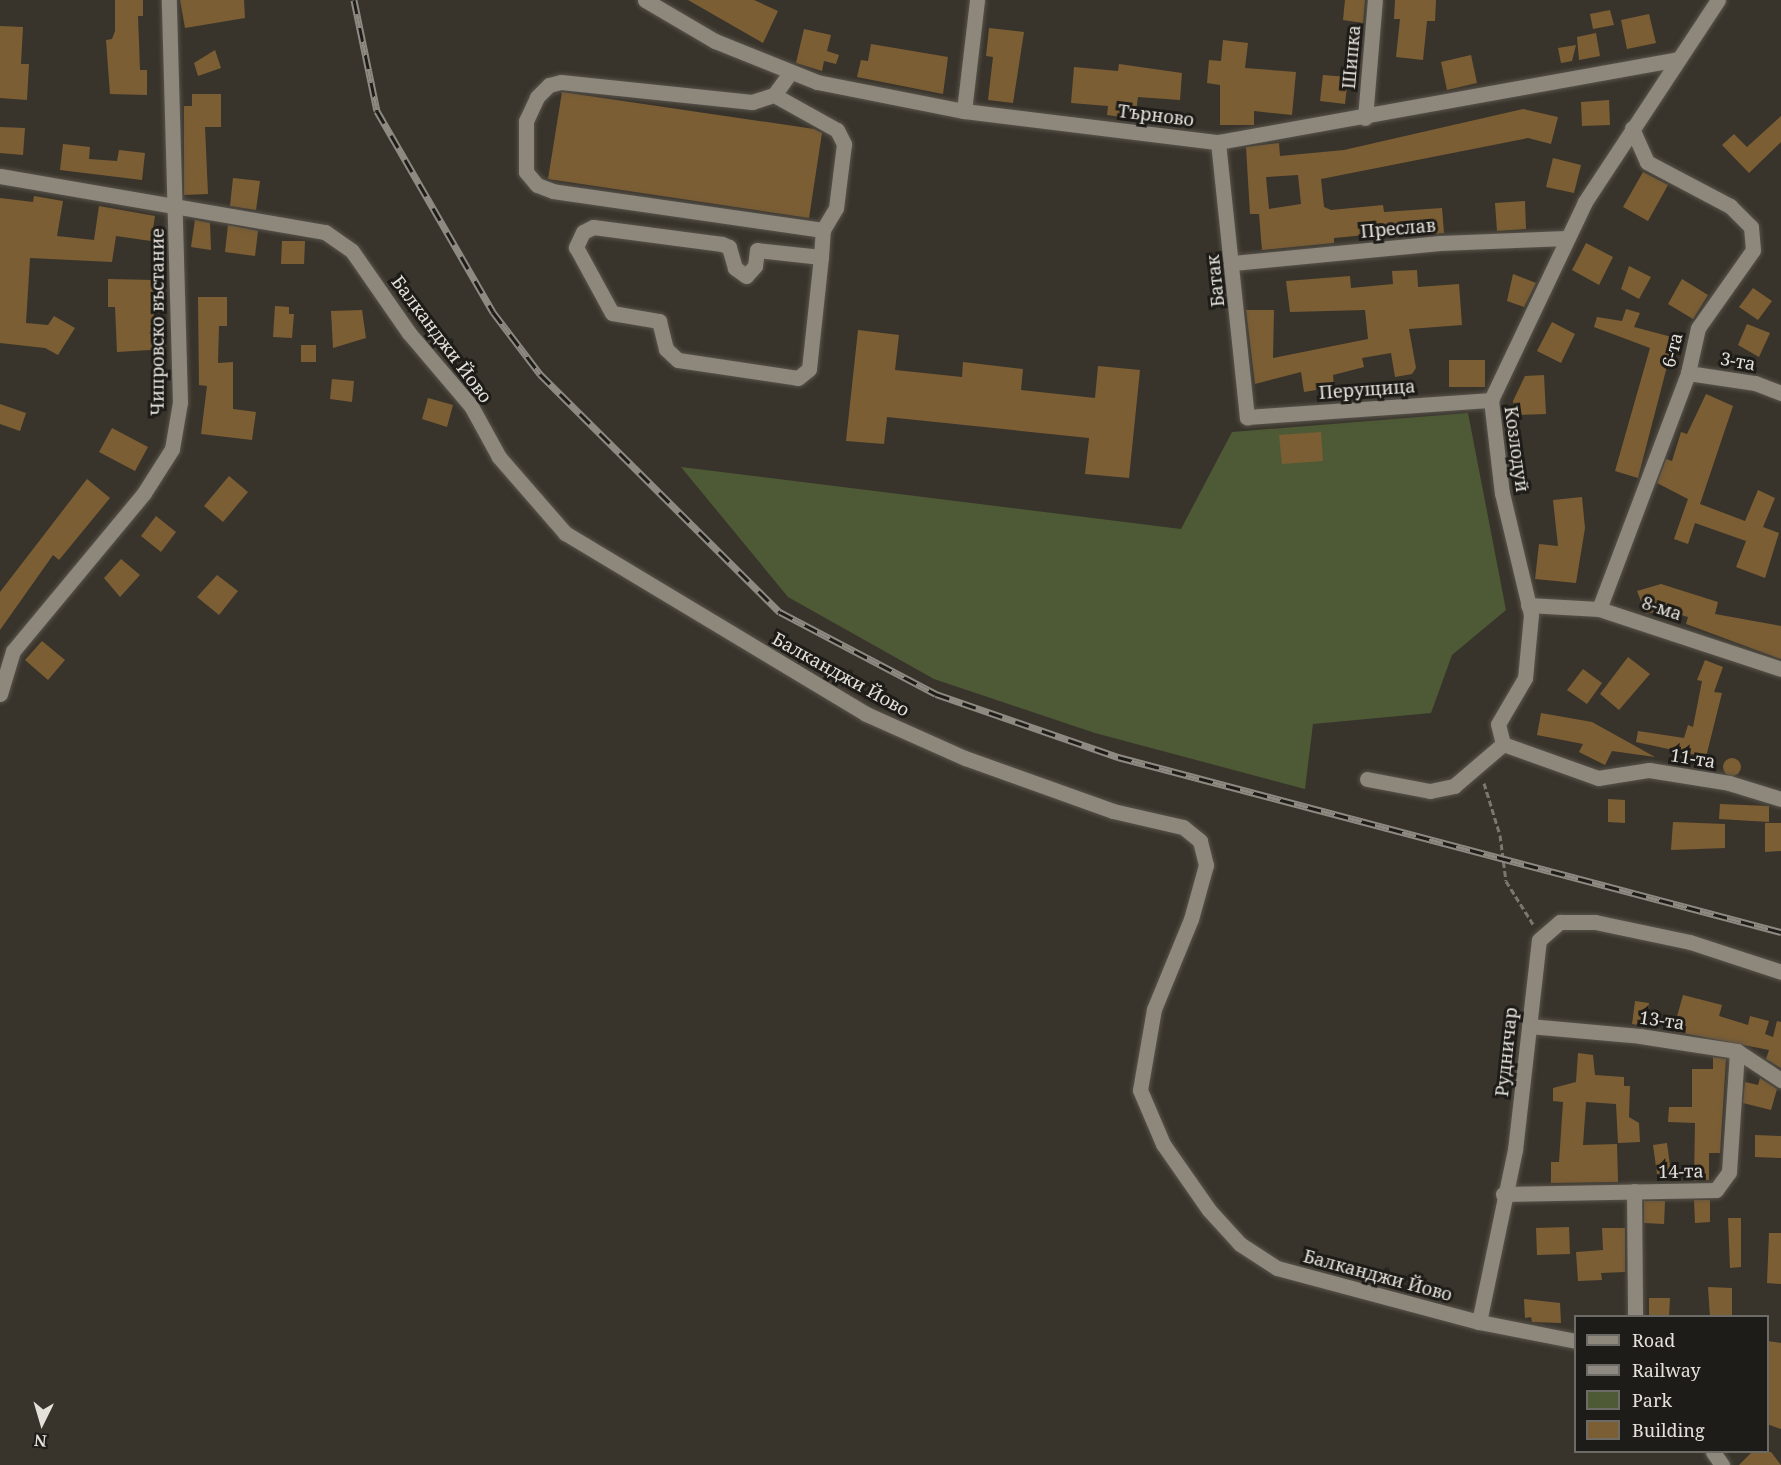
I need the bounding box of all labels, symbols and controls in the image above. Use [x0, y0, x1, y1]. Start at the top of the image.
street label: Шипка [1337, 24, 1365, 90]
street label: Търново [1117, 100, 1195, 130]
street label: Преслав [1360, 214, 1436, 242]
street label: Чипровско въстание [146, 228, 168, 416]
street label: Батак [1202, 254, 1228, 308]
street label: Балканджи Йово [387, 271, 497, 407]
street label: 6-та [1657, 330, 1687, 370]
street label: 3-та [1719, 347, 1757, 375]
street label: Перущица [1318, 375, 1416, 403]
street label: Козлодуй [1500, 405, 1534, 493]
street label: 8-ма [1639, 591, 1685, 625]
street label: Балканджи Йово [769, 627, 913, 721]
street label: 11-та [1669, 744, 1717, 772]
street label: Рудничар [1491, 1006, 1521, 1098]
street label: 13-та [1638, 1006, 1686, 1034]
street label: 14-та [1658, 1160, 1704, 1182]
street label: Балканджи Йово [1301, 1245, 1455, 1305]
legend [1574, 1315, 1769, 1453]
text: Road [1632, 1328, 1675, 1352]
text: Railway [1632, 1358, 1701, 1382]
text: Park [1632, 1388, 1672, 1412]
north arrow [12, 1393, 72, 1453]
text: Building [1632, 1418, 1705, 1442]
text: N [33, 1429, 48, 1452]

